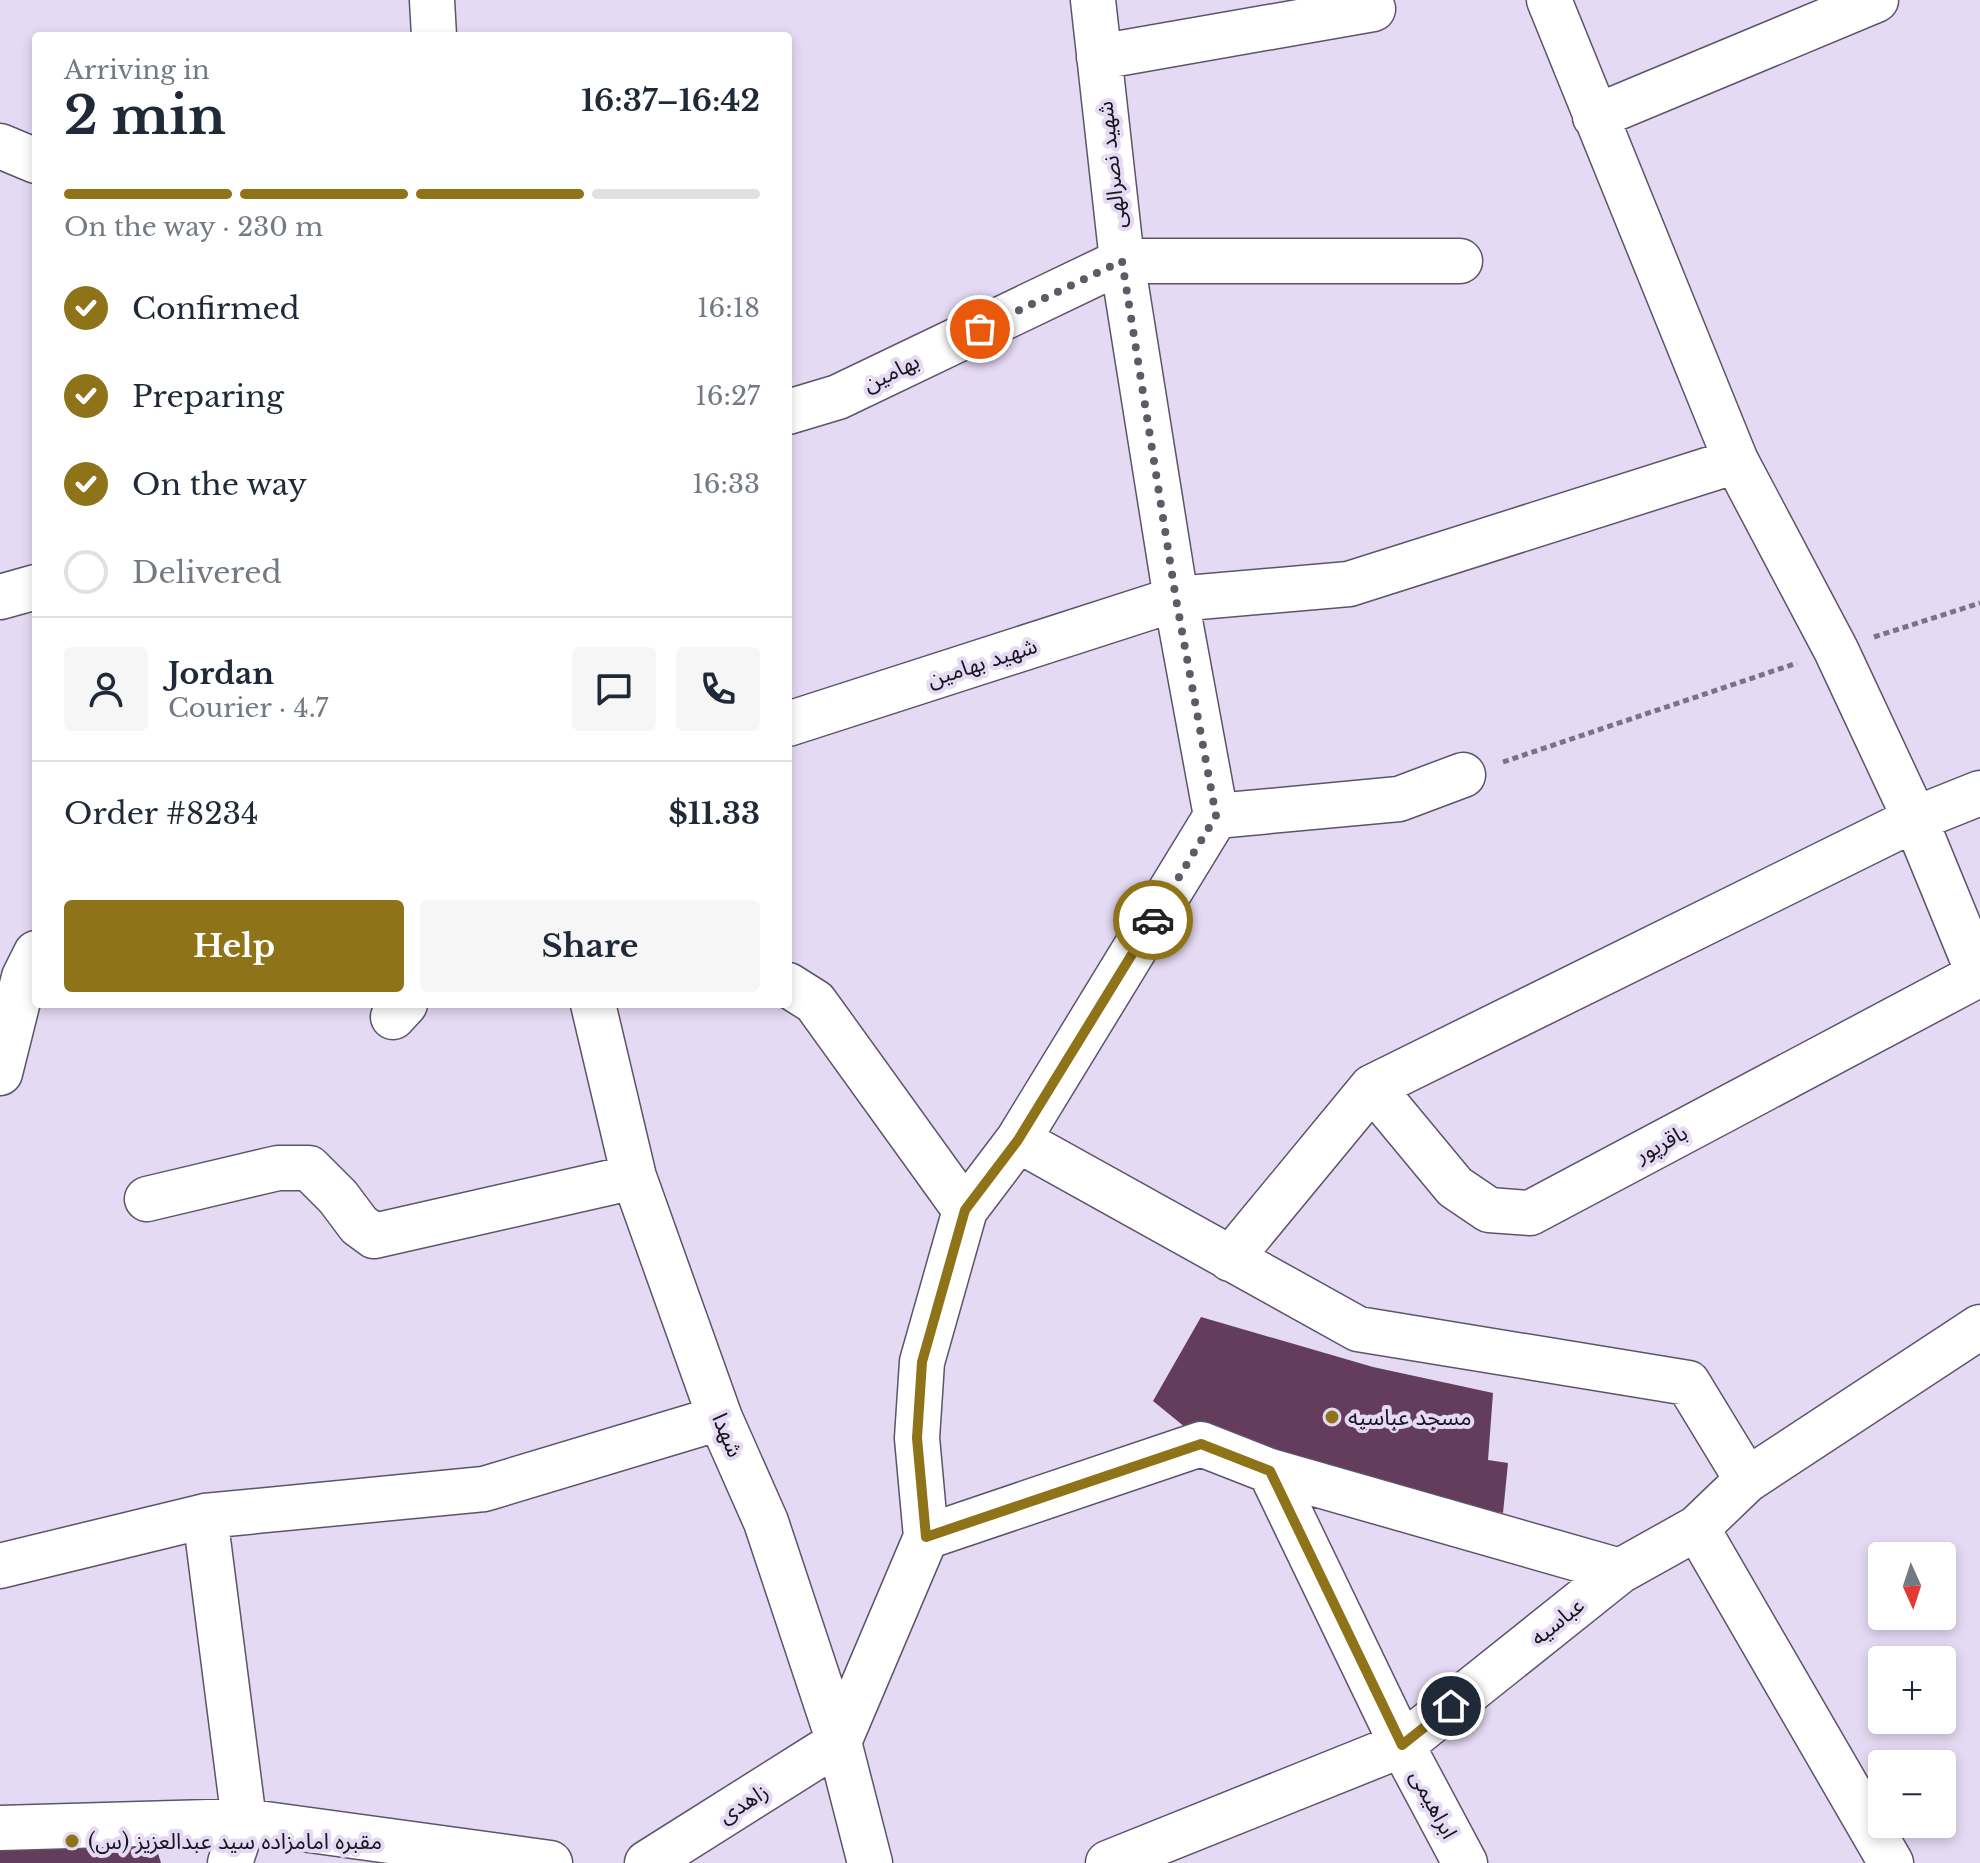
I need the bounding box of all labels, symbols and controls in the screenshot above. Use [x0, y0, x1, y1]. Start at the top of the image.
text: Arriving in [64, 54, 210, 86]
text: 16:37–16:42 [581, 82, 760, 119]
text: 2 min [64, 84, 226, 148]
street label: شهید نصرالهی [1091, 100, 1132, 230]
text: On the way · 230 m [64, 211, 323, 243]
icon: check [64, 286, 108, 330]
text: Confirmed [132, 290, 300, 327]
text: 16:18 [697, 292, 760, 324]
pin [946, 295, 1014, 363]
icon: bag [958, 307, 1002, 351]
street label: بهامین [859, 347, 924, 398]
icon: check [64, 374, 108, 418]
text: Preparing [132, 378, 284, 415]
text: 16:27 [695, 380, 760, 412]
icon: check [64, 462, 108, 506]
text: On the way [132, 466, 307, 503]
text: 16:33 [692, 468, 760, 500]
text: Delivered [132, 554, 282, 591]
street label: شهید بهامین [924, 632, 1040, 693]
button: person [64, 647, 148, 731]
button: chat [572, 647, 656, 731]
button: phone [676, 647, 760, 731]
text: Jordan [168, 655, 274, 692]
text: Courier · 4.7 [168, 692, 328, 724]
text: Order #8234 [64, 795, 259, 832]
text: $11.33 [669, 795, 760, 832]
courier [1113, 880, 1193, 960]
icon: car [1131, 898, 1175, 942]
button: Help [64, 900, 404, 992]
button: Share [420, 900, 760, 992]
street label: باقرپور [1630, 1119, 1693, 1170]
place label: مسجد عباسیه [1348, 1404, 1471, 1431]
marker: مسجد عباسیه [1323, 1408, 1341, 1426]
street label: شهدا [706, 1409, 749, 1461]
north arrow [1868, 1542, 1956, 1630]
map controls [1868, 1542, 1956, 1838]
street label: عباسیه [1525, 1592, 1590, 1651]
button: + [1868, 1646, 1956, 1734]
pin [1417, 1672, 1485, 1740]
icon: home [1429, 1684, 1473, 1728]
button: − [1868, 1750, 1956, 1838]
street label: ابراهیمی [1404, 1765, 1463, 1843]
street label: زاهدی [713, 1778, 773, 1829]
place label: مقبره امامزاده سید عبدالعزیز (س) [88, 1828, 382, 1855]
marker: مقبره امامزاده سید عبدالعزیز (س) [63, 1832, 81, 1850]

